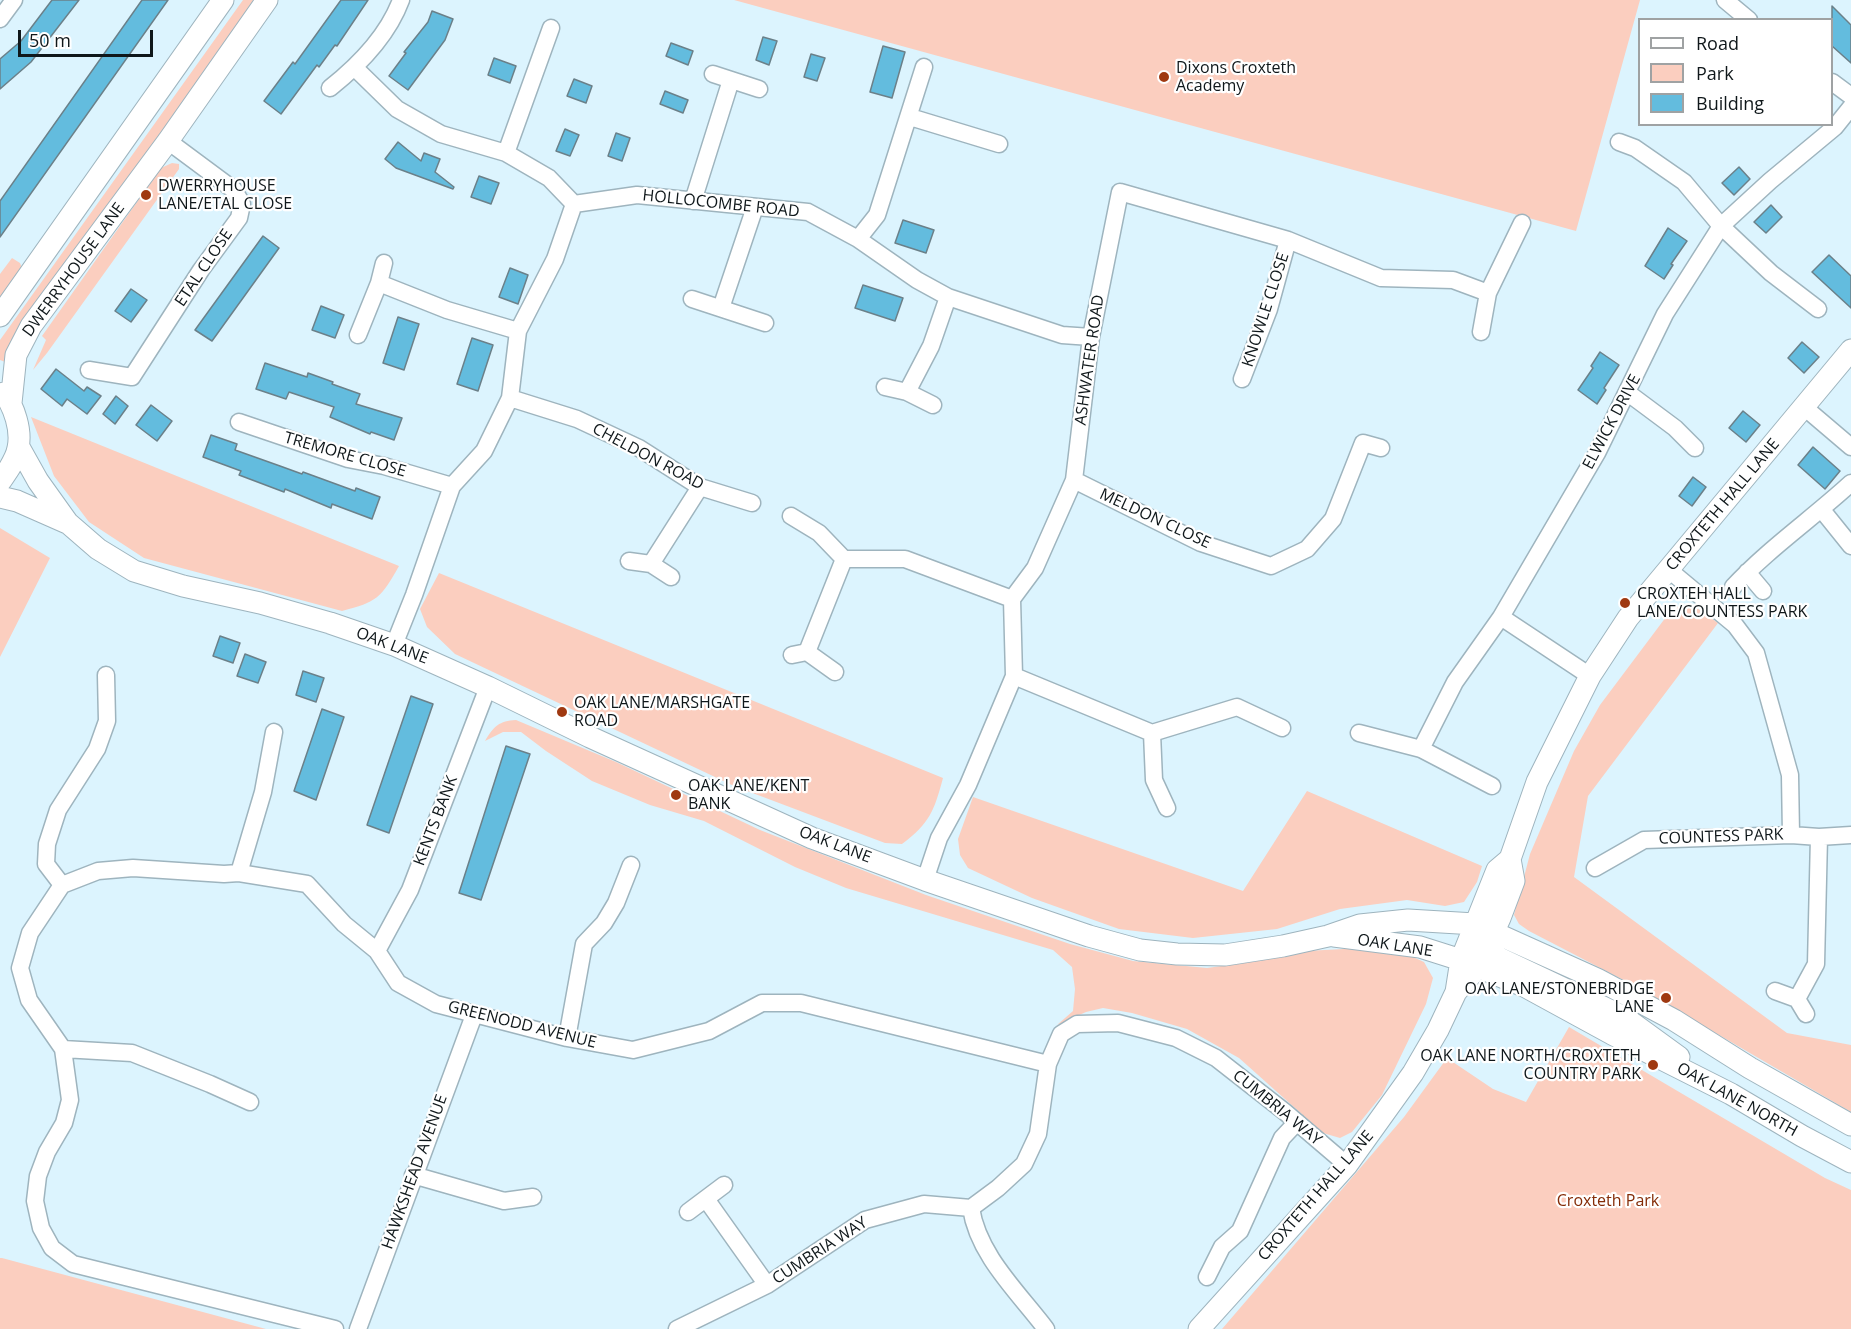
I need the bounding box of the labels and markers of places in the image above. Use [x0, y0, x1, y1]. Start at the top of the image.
place label: Dixons Croxteth Academy [1176, 58, 1296, 96]
marker: Dixons Croxteth Academy [1157, 70, 1171, 84]
place label: DWERRYHOUSE LANE/ETAL CLOSE [158, 176, 292, 214]
marker: DWERRYHOUSE LANE/ETAL CLOSE [139, 188, 153, 202]
place label: CROXTEH HALL LANE/COUNTESS PARK [1637, 584, 1807, 622]
marker: CROXTEH HALL LANE/COUNTESS PARK [1618, 596, 1632, 610]
place label: OAK LANE/MARSHGATE ROAD [574, 693, 750, 731]
marker: OAK LANE/MARSHGATE ROAD [555, 705, 569, 719]
place label: OAK LANE/KENT BANK [688, 776, 809, 814]
marker: OAK LANE/KENT BANK [669, 788, 683, 802]
place label: OAK LANE/STONEBRIDGE LANE [1464, 979, 1654, 1017]
marker: OAK LANE/STONEBRIDGE LANE [1659, 991, 1673, 1005]
place label: OAK LANE NORTH/CROXTETH COUNTRY PARK [1420, 1046, 1641, 1084]
marker: OAK LANE NORTH/CROXTETH COUNTRY PARK [1646, 1058, 1660, 1072]

